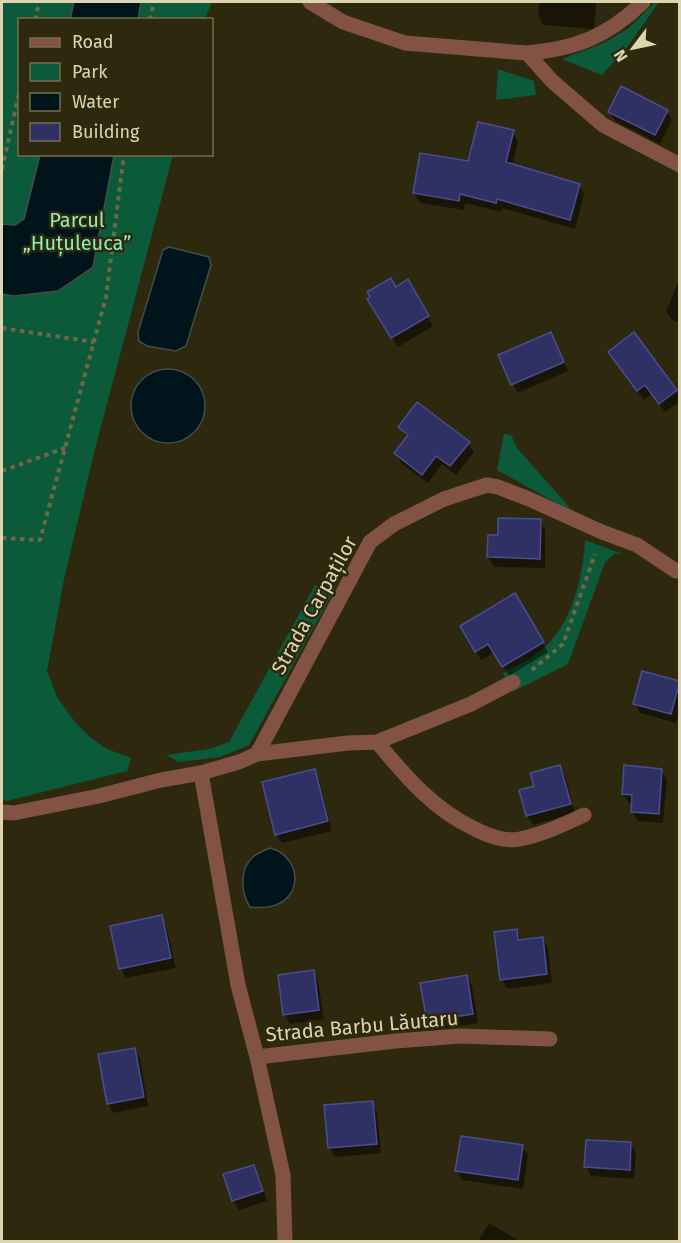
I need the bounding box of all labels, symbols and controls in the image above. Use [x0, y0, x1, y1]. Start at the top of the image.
legend [18, 18, 213, 156]
north arrow [603, 18, 663, 78]
text: Road [72, 31, 114, 53]
text: N [610, 46, 632, 65]
text: Park [72, 61, 108, 83]
text: Water [72, 91, 119, 113]
text: Building [72, 121, 140, 143]
park label: Parcul „Huțuleuca” [23, 208, 131, 256]
street label: Strada Carpaților [266, 531, 363, 679]
street label: Strada Barbu Lăutaru [265, 1006, 459, 1046]

